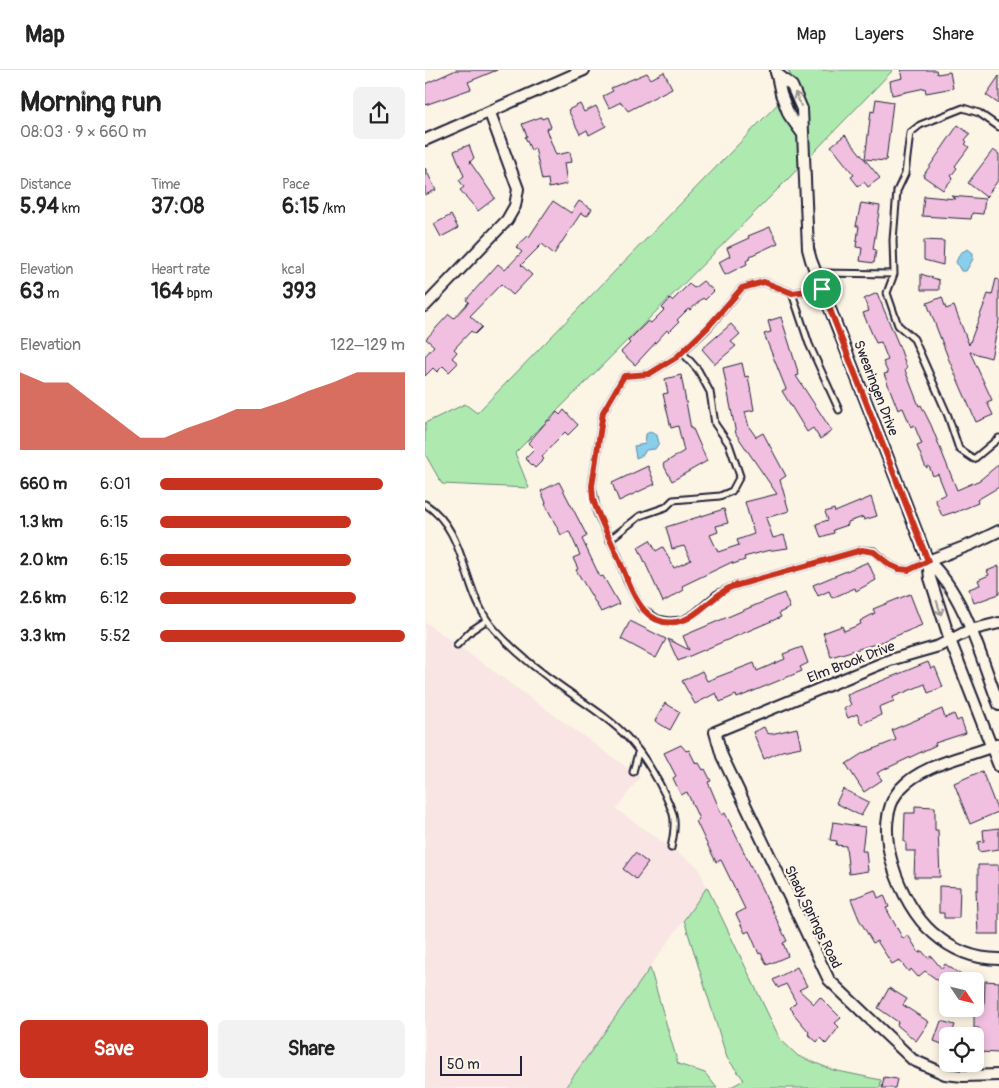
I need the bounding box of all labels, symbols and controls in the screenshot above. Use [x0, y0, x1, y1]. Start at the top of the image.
text: Map [25, 20, 65, 49]
text: Map [797, 23, 826, 46]
text: Layers [854, 23, 904, 46]
text: Share [932, 23, 974, 46]
text: Morning run [20, 85, 162, 120]
button: share [353, 87, 405, 139]
one-way arrow [792, 92, 802, 107]
text: 08:03 · 9 × 660 m [20, 122, 146, 142]
text: Distance [20, 176, 71, 193]
text: Time [151, 176, 180, 193]
text: Pace [282, 176, 310, 193]
text: 5.94 [20, 193, 59, 220]
text: 37:08 [151, 193, 204, 220]
text: 6:15 [282, 193, 319, 220]
text: km [59, 200, 80, 217]
text: /km [319, 200, 346, 217]
text: Elevation [20, 261, 73, 278]
text: Heart rate [151, 261, 210, 278]
text: kcal [282, 261, 305, 278]
pin [801, 268, 843, 310]
icon: arrive [808, 275, 836, 303]
text: 63 [20, 278, 44, 305]
text: 164 [151, 278, 184, 305]
text: 393 [282, 278, 316, 305]
text: m [44, 285, 59, 302]
text: bpm [184, 285, 213, 302]
text: Elevation [20, 335, 81, 355]
text: 122–129 m [330, 335, 405, 355]
street label: Swearingen Drive [850, 338, 902, 438]
text: 660 m [20, 474, 67, 494]
text: 6:01 [100, 474, 131, 494]
text: 1.3 km [20, 512, 63, 532]
text: 6:15 [100, 512, 129, 532]
text: 2.0 km [20, 550, 68, 570]
text: 6:15 [100, 550, 129, 570]
text: 2.6 km [20, 588, 66, 608]
text: 6:12 [100, 588, 129, 608]
one-way arrow [935, 600, 944, 615]
text: 3.3 km [20, 626, 66, 646]
text: 5:52 [100, 626, 131, 646]
street label: Elm Brook Drive [805, 637, 897, 687]
street label: Shady Springs Road [781, 863, 845, 971]
north arrow [939, 972, 984, 1018]
map controls [939, 972, 984, 1072]
button: Save [20, 1020, 208, 1078]
button: Share [218, 1020, 405, 1078]
button: locate [939, 1027, 984, 1072]
scale bar [440, 1053, 523, 1076]
text: 50 m [447, 1056, 480, 1073]

